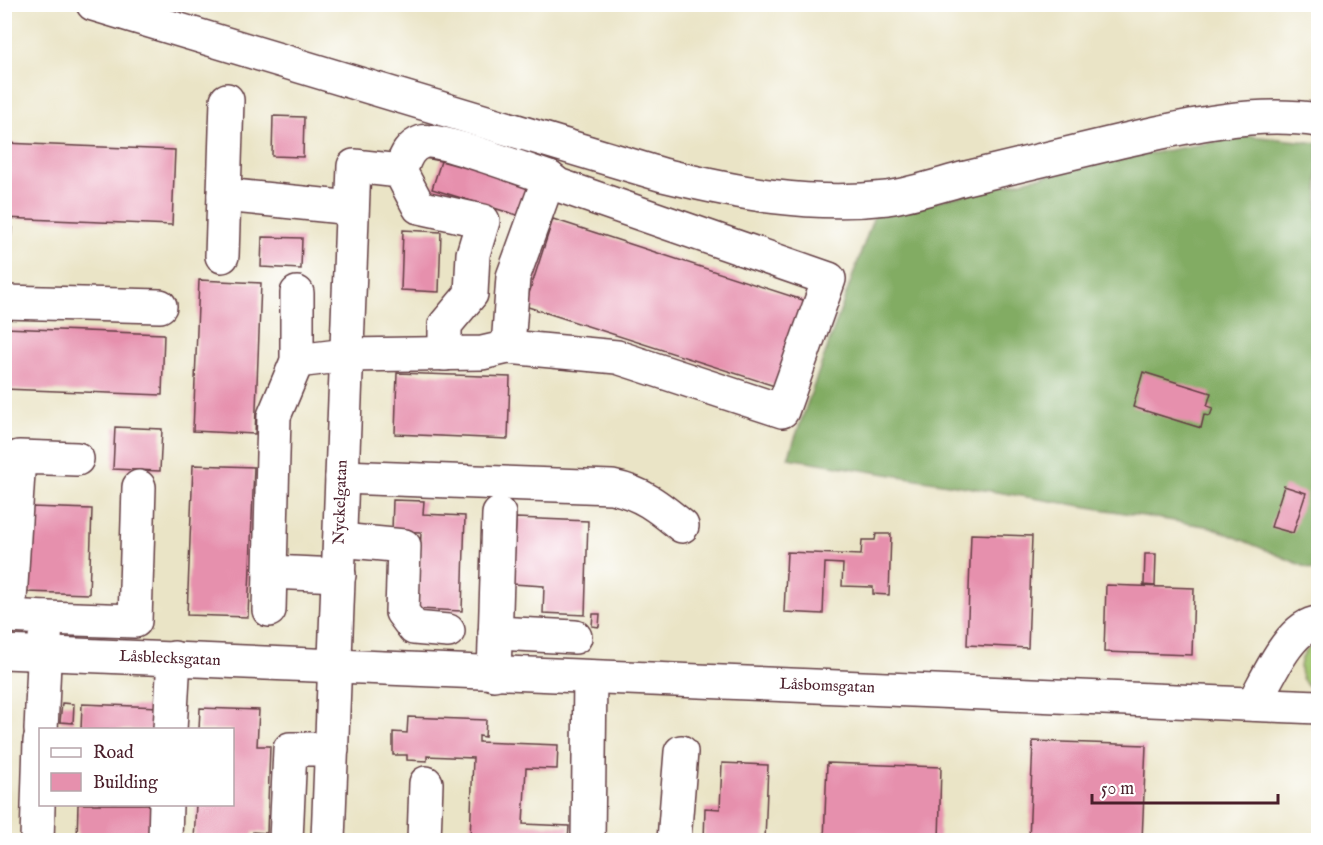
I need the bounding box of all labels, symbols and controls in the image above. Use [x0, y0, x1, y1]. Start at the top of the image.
street label: Nyckelgatan [329, 459, 353, 545]
street label: Låsblecksgatan [119, 647, 222, 671]
street label: Låsbomsgatan [779, 674, 876, 698]
legend [39, 728, 234, 806]
text: Road [93, 742, 134, 765]
scale bar [1092, 767, 1278, 805]
text: Building [93, 772, 158, 795]
text: 50 m [1101, 778, 1134, 801]

